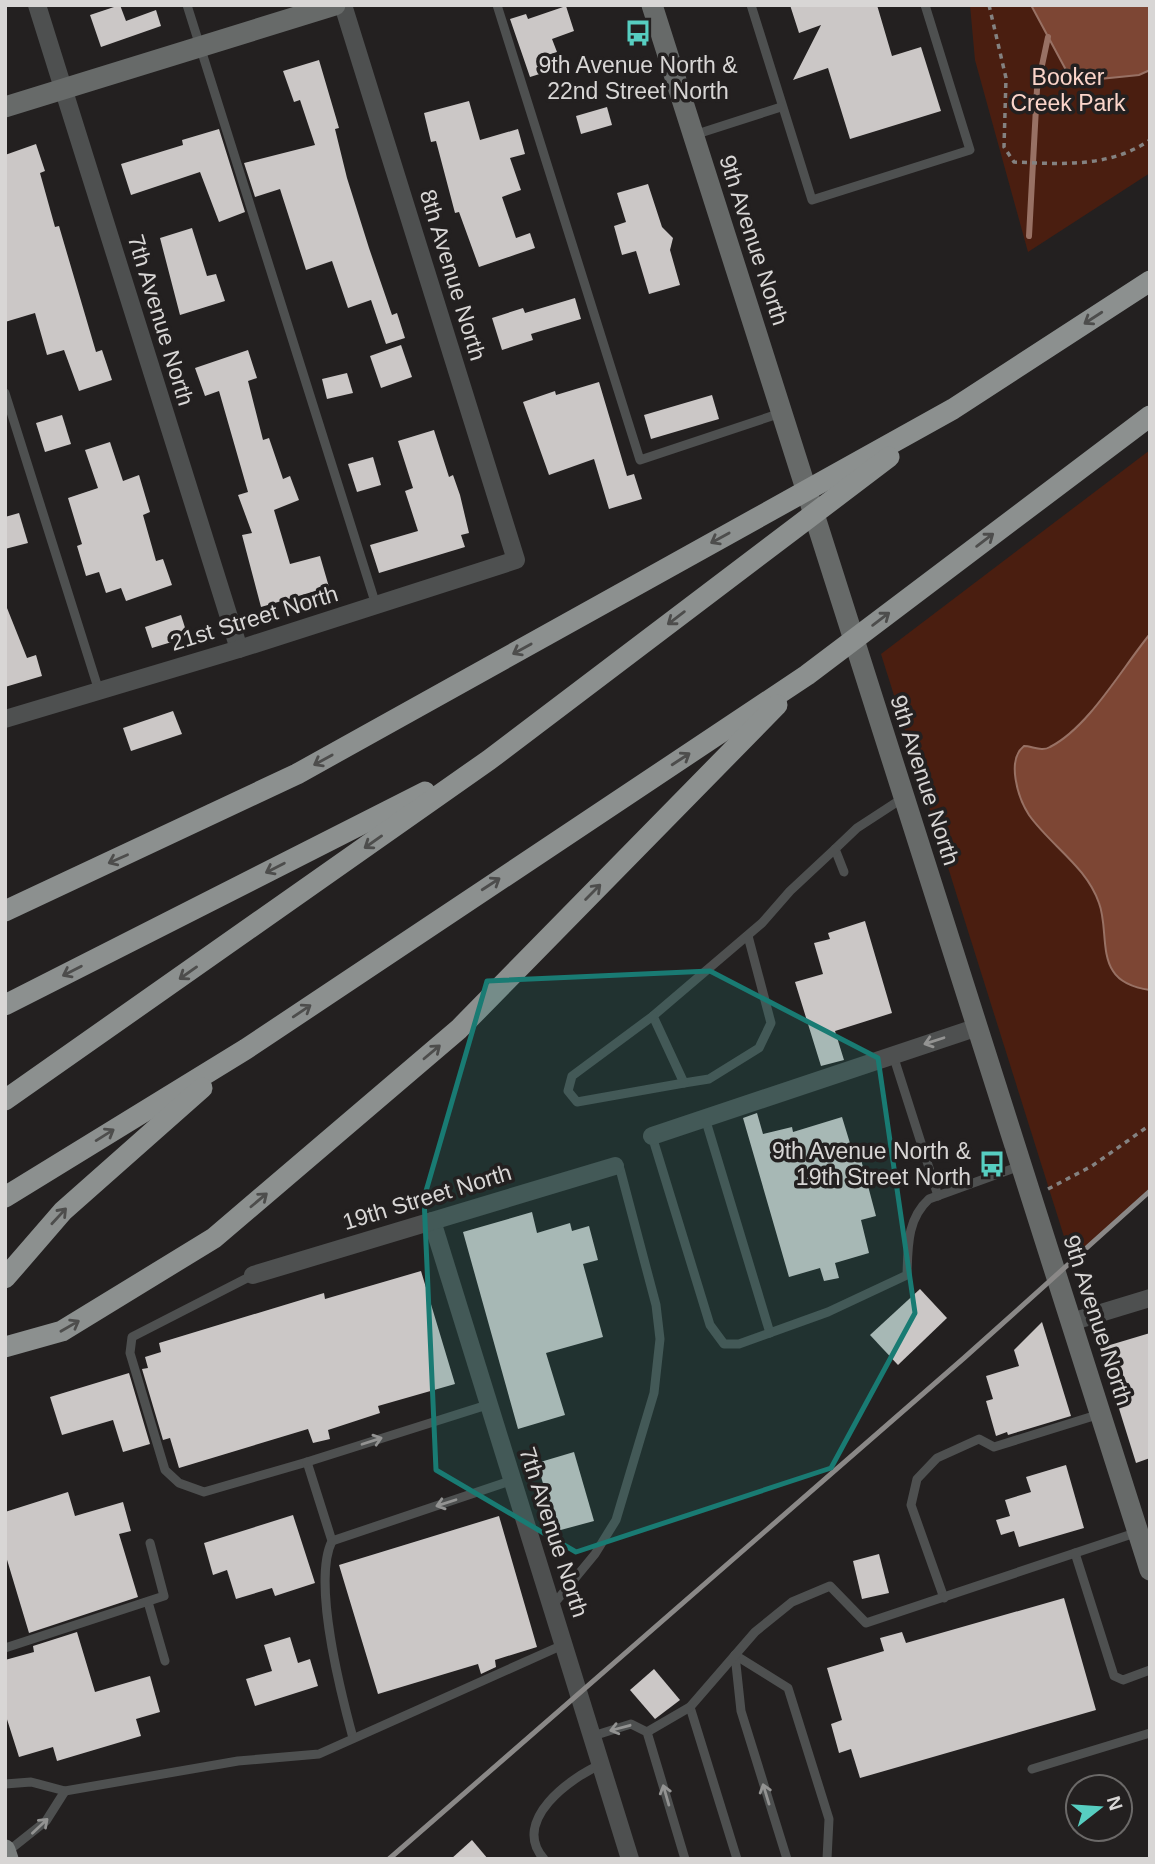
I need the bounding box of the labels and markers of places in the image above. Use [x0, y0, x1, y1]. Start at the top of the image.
bus stop icon: 9th Avenue North & 22nd Street North [623, 18, 653, 48]
place label: 9th Avenue North & 22nd Street North [538, 52, 738, 104]
place label: 9th Avenue North & 19th Street North [772, 1138, 971, 1190]
bus stop icon: 9th Avenue North & 19th Street North [977, 1149, 1007, 1179]

